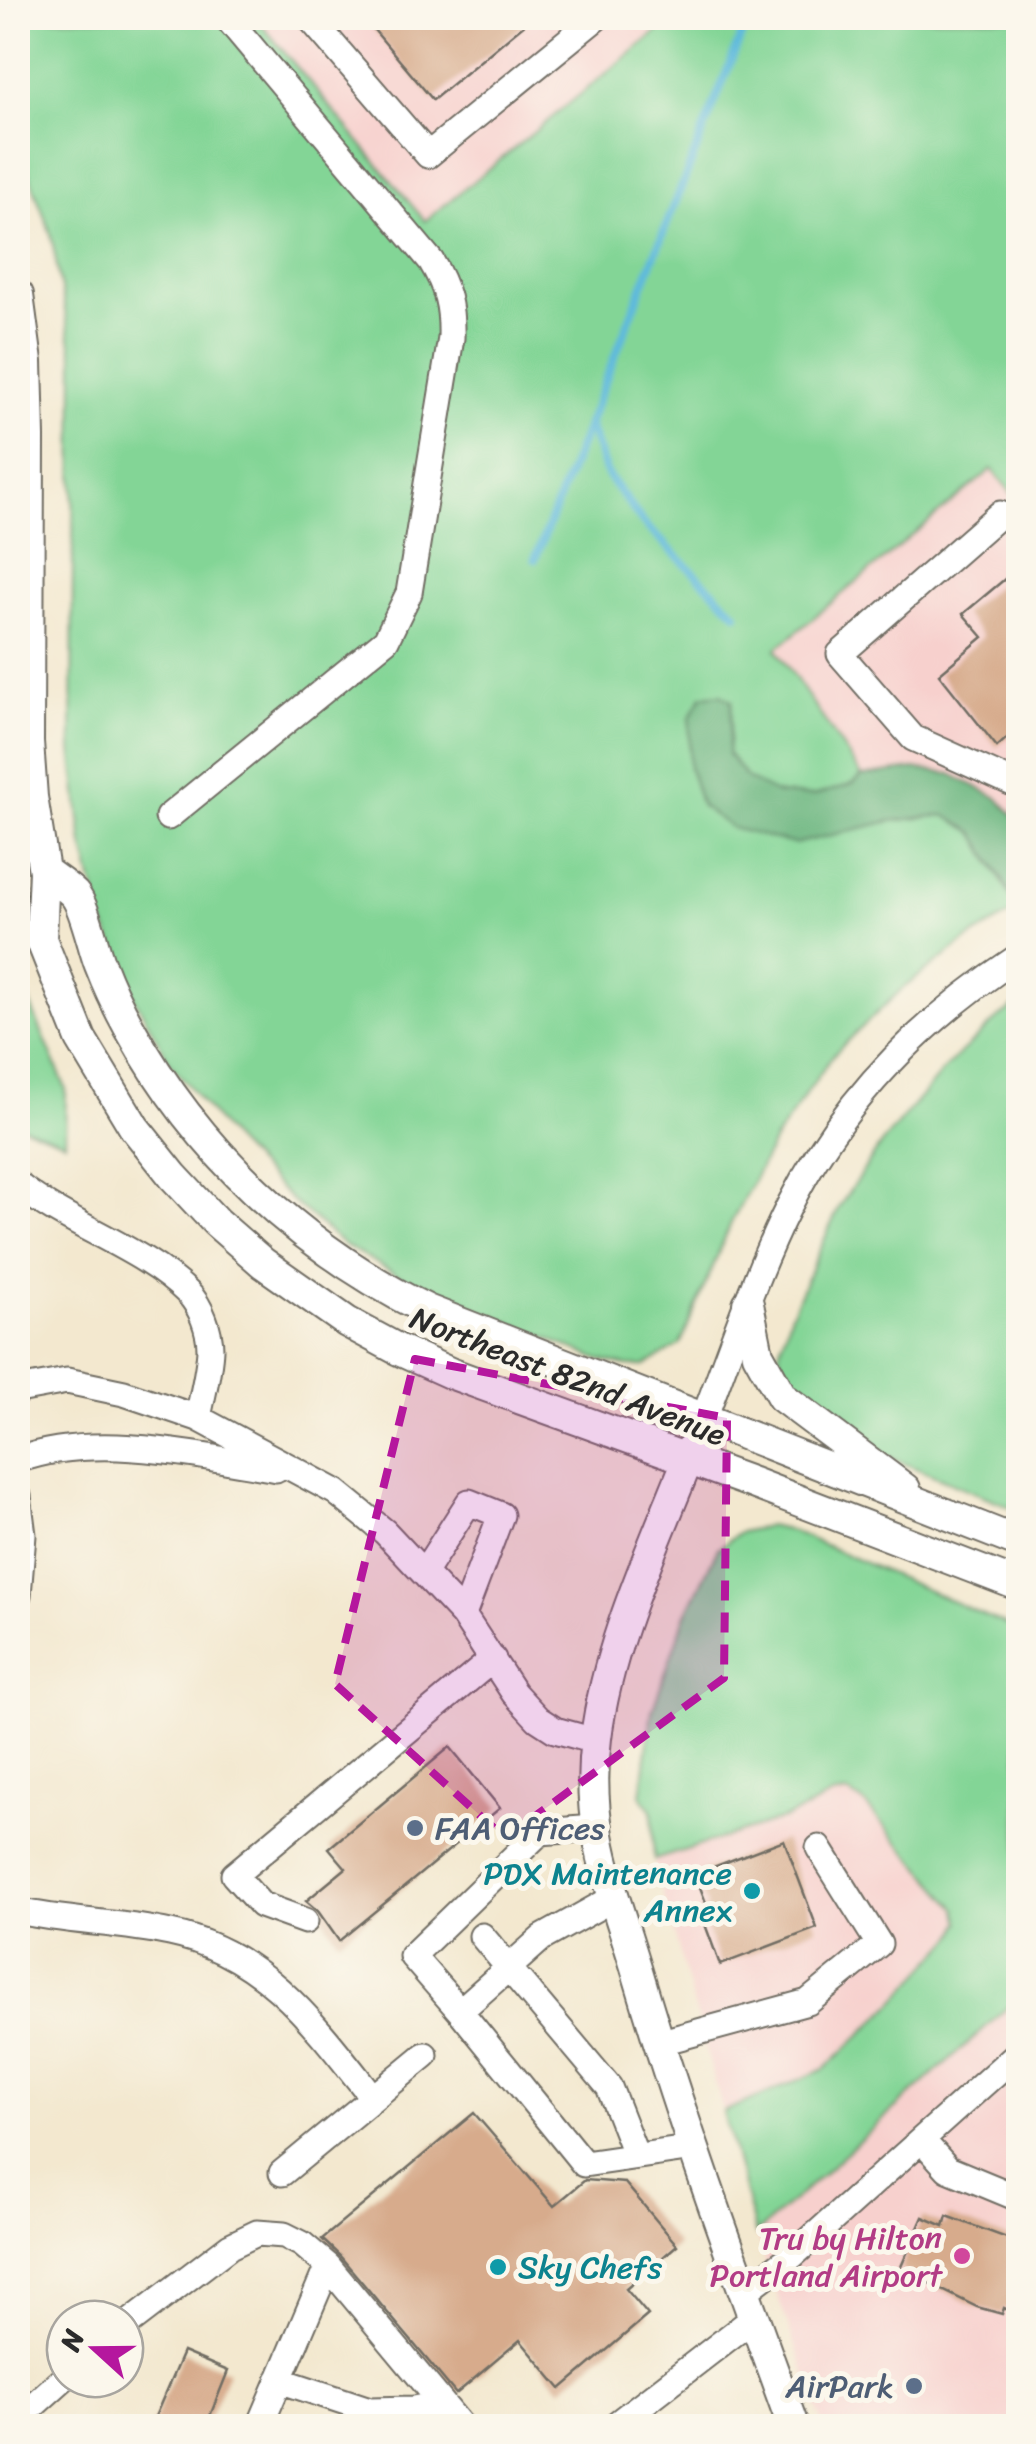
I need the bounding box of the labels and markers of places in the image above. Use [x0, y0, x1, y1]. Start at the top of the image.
place label: FAA Offices [435, 1800, 605, 1857]
marker: FAA Offices [404, 1817, 426, 1839]
place label: PDX Maintenance Annex [483, 1845, 733, 1939]
marker: PDX Maintenance Annex [741, 1880, 763, 1902]
place label: Tru by Hilton Portland Airport [709, 2210, 943, 2304]
place label: Sky Chefs [518, 2239, 662, 2296]
marker: Tru by Hilton Portland Airport [951, 2245, 973, 2267]
marker: Sky Chefs [487, 2256, 509, 2278]
place label: AirPark [784, 2358, 894, 2415]
marker: AirPark [903, 2375, 925, 2397]

